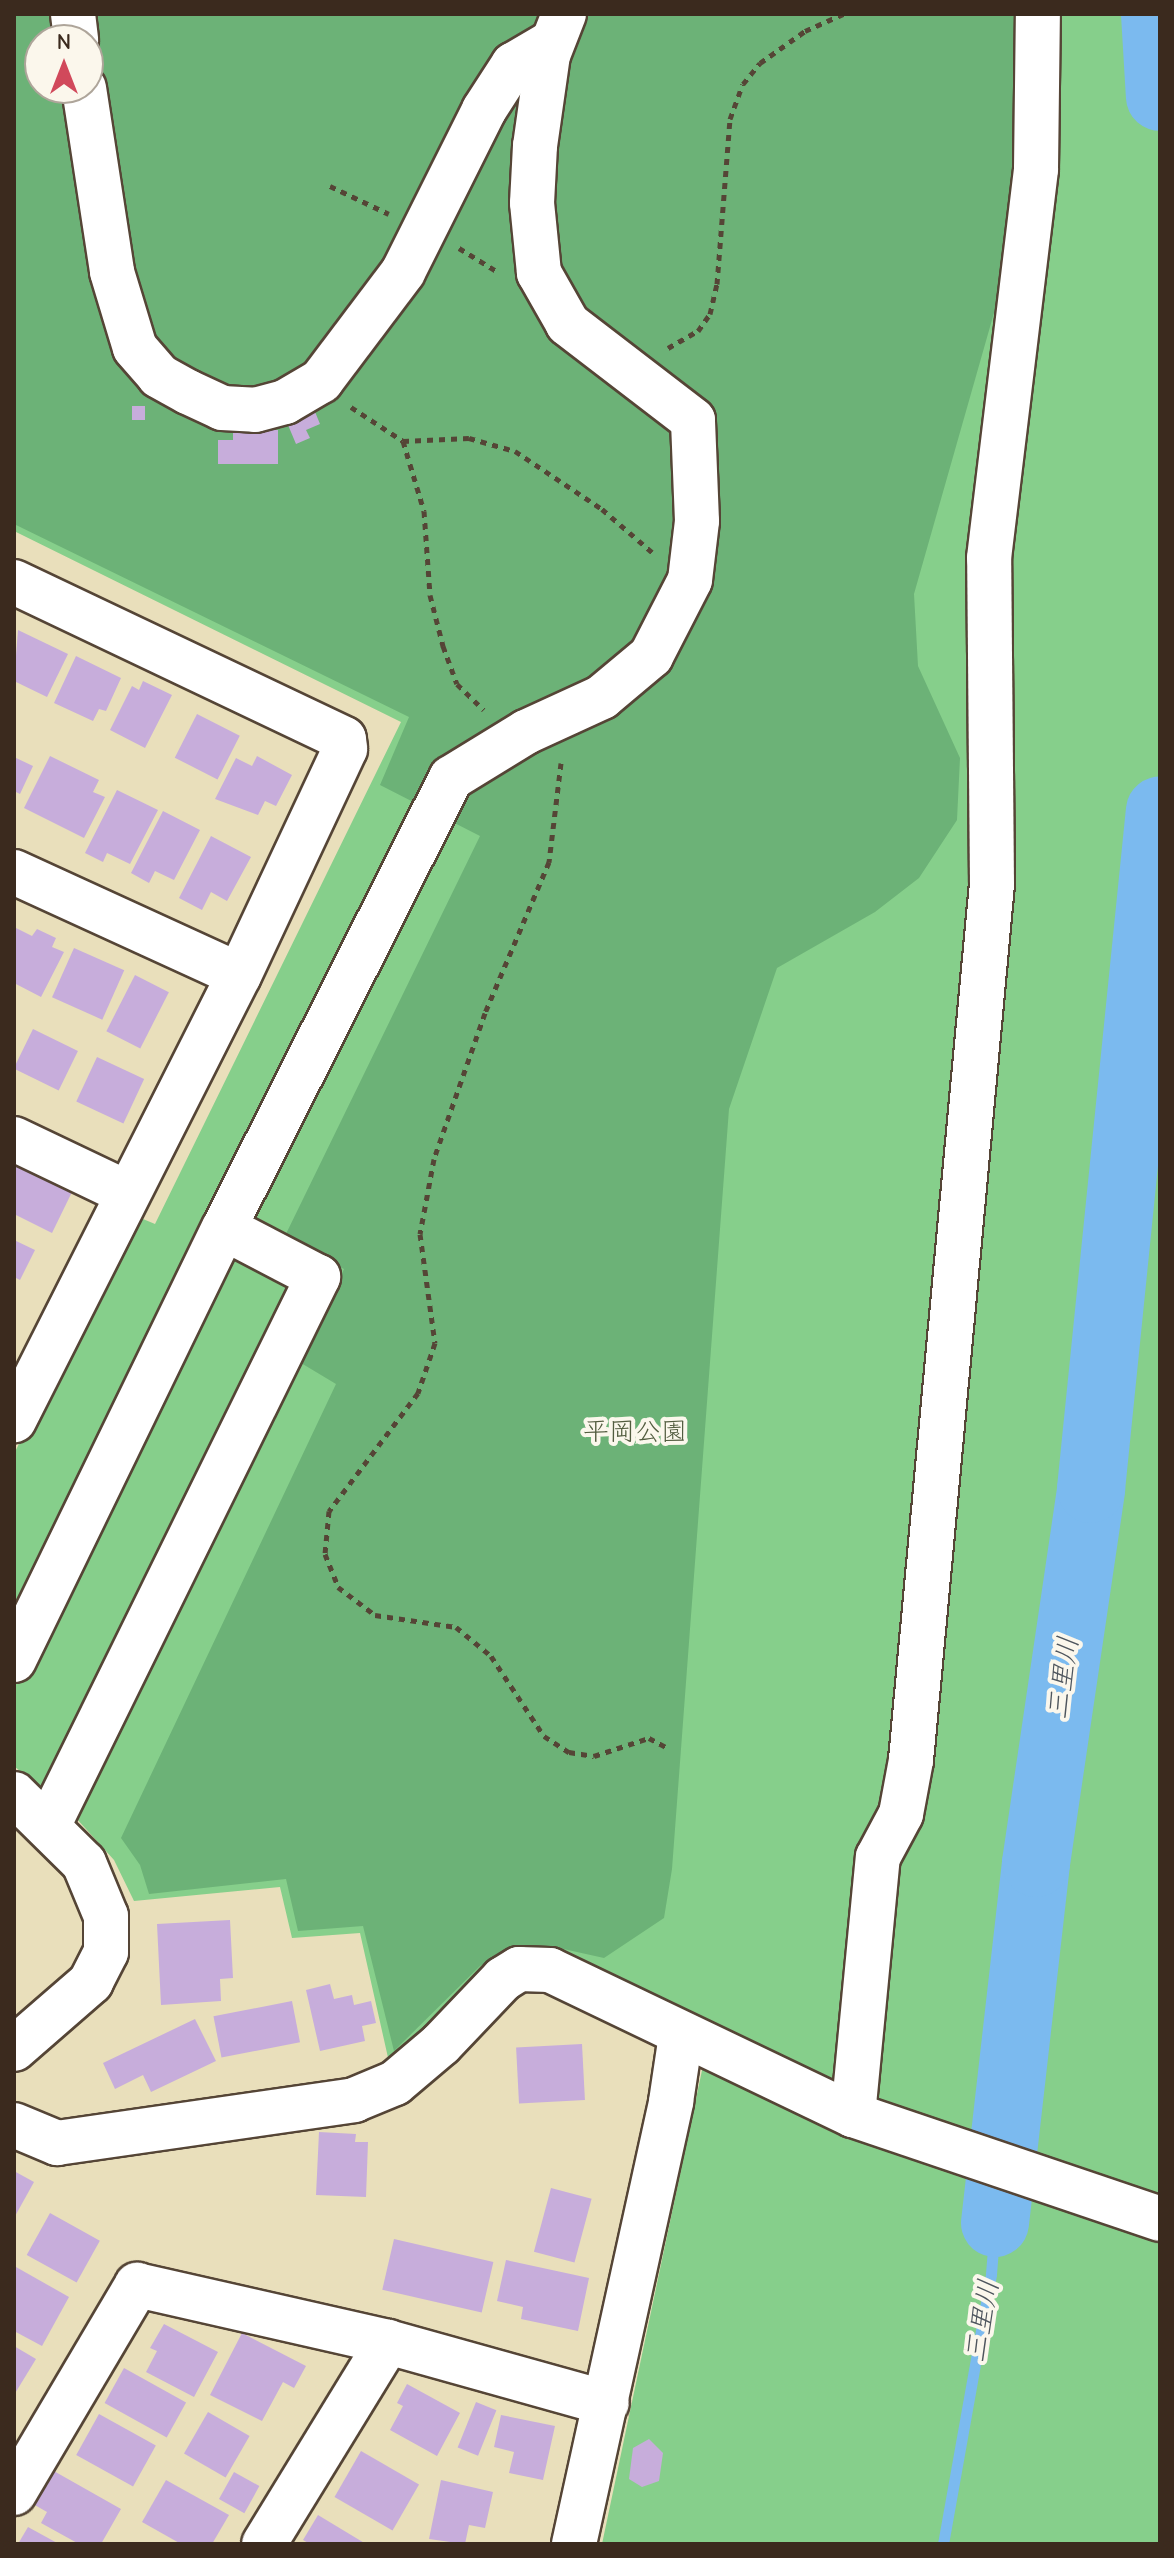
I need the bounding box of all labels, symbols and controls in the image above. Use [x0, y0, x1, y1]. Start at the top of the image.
north arrow [24, 24, 104, 104]
text: N [57, 29, 71, 55]
park label: 平岡公園 [583, 1417, 687, 1449]
water label: 三里川 [1041, 1634, 1085, 1722]
water label: 三里川 [958, 2277, 1006, 2365]

